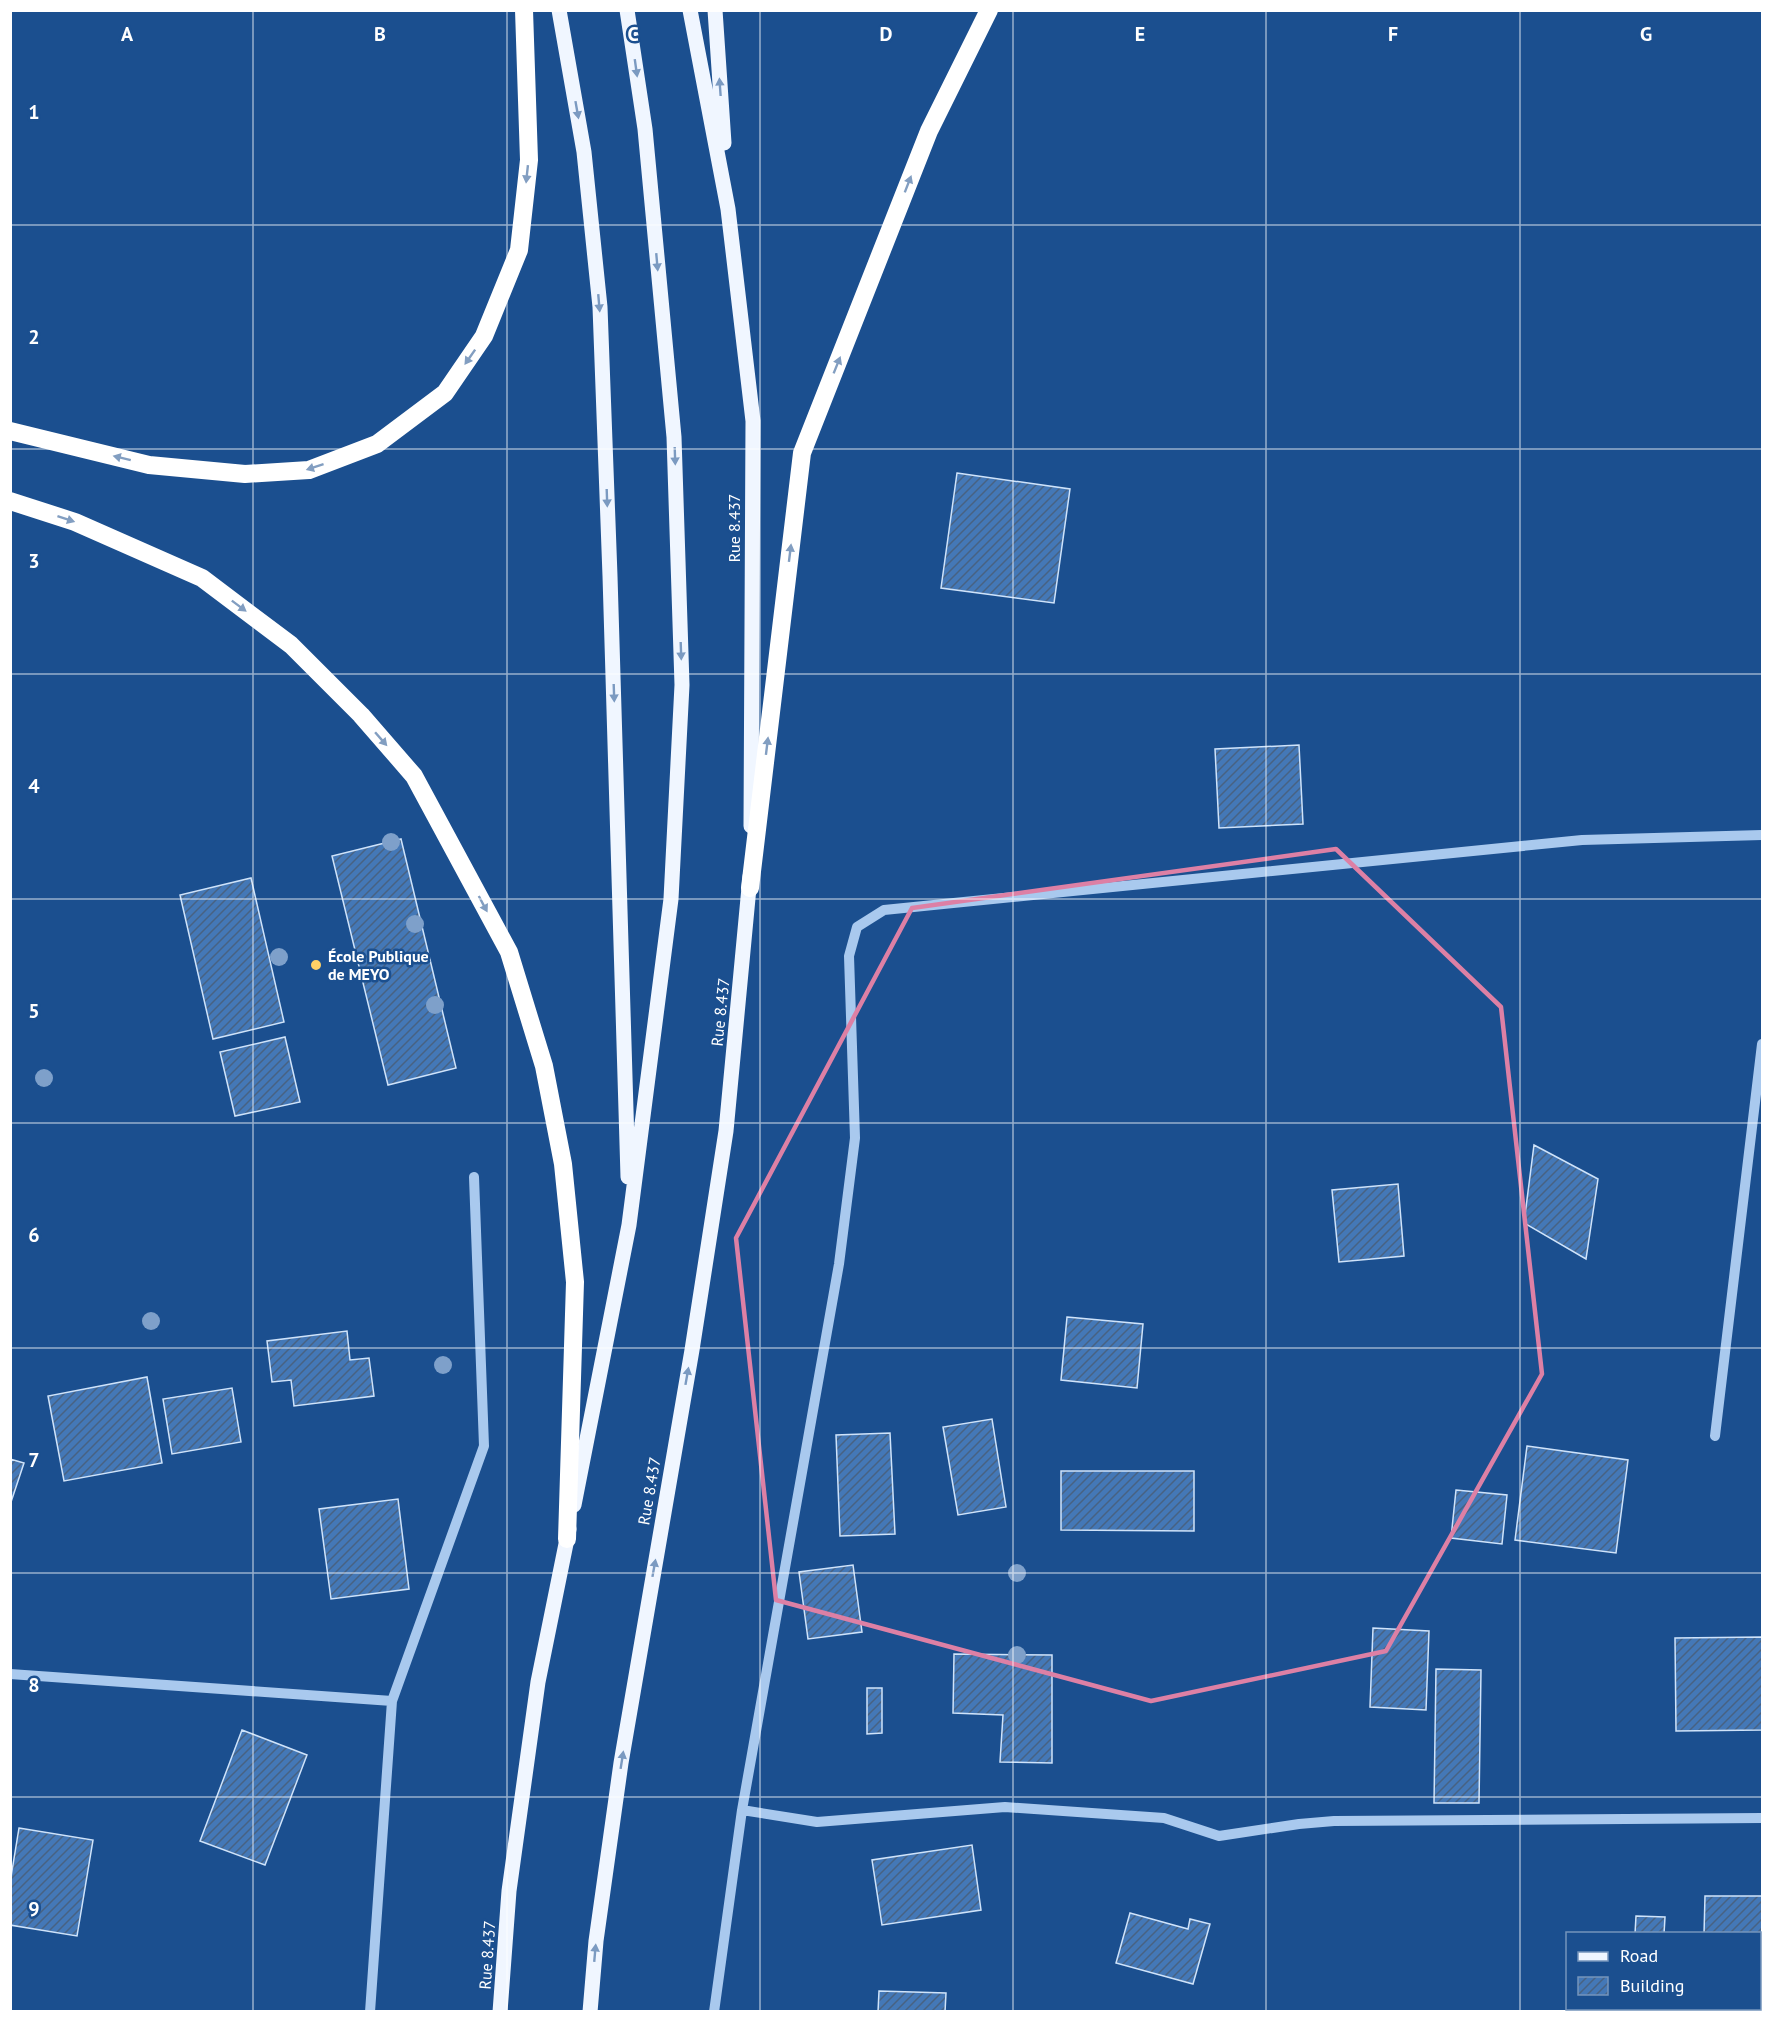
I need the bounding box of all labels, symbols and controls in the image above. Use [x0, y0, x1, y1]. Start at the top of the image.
text: A [121, 21, 134, 47]
text: B [374, 21, 386, 47]
text: C [627, 21, 639, 47]
text: D [880, 21, 893, 47]
text: E [1135, 21, 1145, 47]
text: F [1388, 21, 1398, 47]
text: G [1640, 21, 1652, 47]
one-way arrow [631, 59, 640, 78]
one-way arrow [715, 78, 725, 97]
text: 1 [28, 99, 40, 125]
one-way arrow [572, 100, 581, 119]
one-way arrow [523, 164, 532, 183]
one-way arrow [903, 174, 913, 192]
one-way arrow [652, 253, 662, 272]
one-way arrow [594, 294, 604, 313]
text: 2 [28, 324, 40, 350]
one-way arrow [465, 349, 476, 365]
one-way arrow [833, 356, 842, 374]
one-way arrow [670, 447, 680, 466]
one-way arrow [113, 453, 131, 463]
one-way arrow [306, 463, 324, 472]
one-way arrow [603, 488, 612, 507]
street label: Rue 8.437 [724, 494, 744, 562]
one-way arrow [57, 514, 75, 524]
one-way arrow [785, 543, 795, 562]
text: 3 [28, 548, 40, 574]
one-way arrow [231, 600, 247, 612]
one-way arrow [676, 642, 685, 661]
one-way arrow [609, 683, 618, 702]
one-way arrow [374, 731, 387, 746]
one-way arrow [762, 737, 772, 756]
text: 4 [28, 773, 40, 799]
one-way arrow [478, 896, 488, 913]
place label: École Publique de MEYO [328, 946, 429, 984]
marker: École Publique de MEYO [309, 958, 323, 972]
street label: Rue 8.437 [706, 977, 734, 1047]
text: 5 [28, 998, 40, 1024]
text: 6 [28, 1222, 40, 1248]
one-way arrow [683, 1366, 692, 1385]
text: 7 [28, 1447, 40, 1473]
street label: Rue 8.437 [633, 1455, 665, 1527]
one-way arrow [650, 1558, 659, 1577]
text: 8 [28, 1672, 40, 1698]
one-way arrow [617, 1751, 626, 1770]
text: 9 [28, 1896, 40, 1922]
street label: Rue 8.437 [475, 1920, 499, 1990]
legend [1566, 1932, 1761, 2010]
one-way arrow [590, 1944, 599, 1963]
text: Road [1620, 1944, 1658, 1967]
text: Building [1620, 1974, 1684, 1997]

